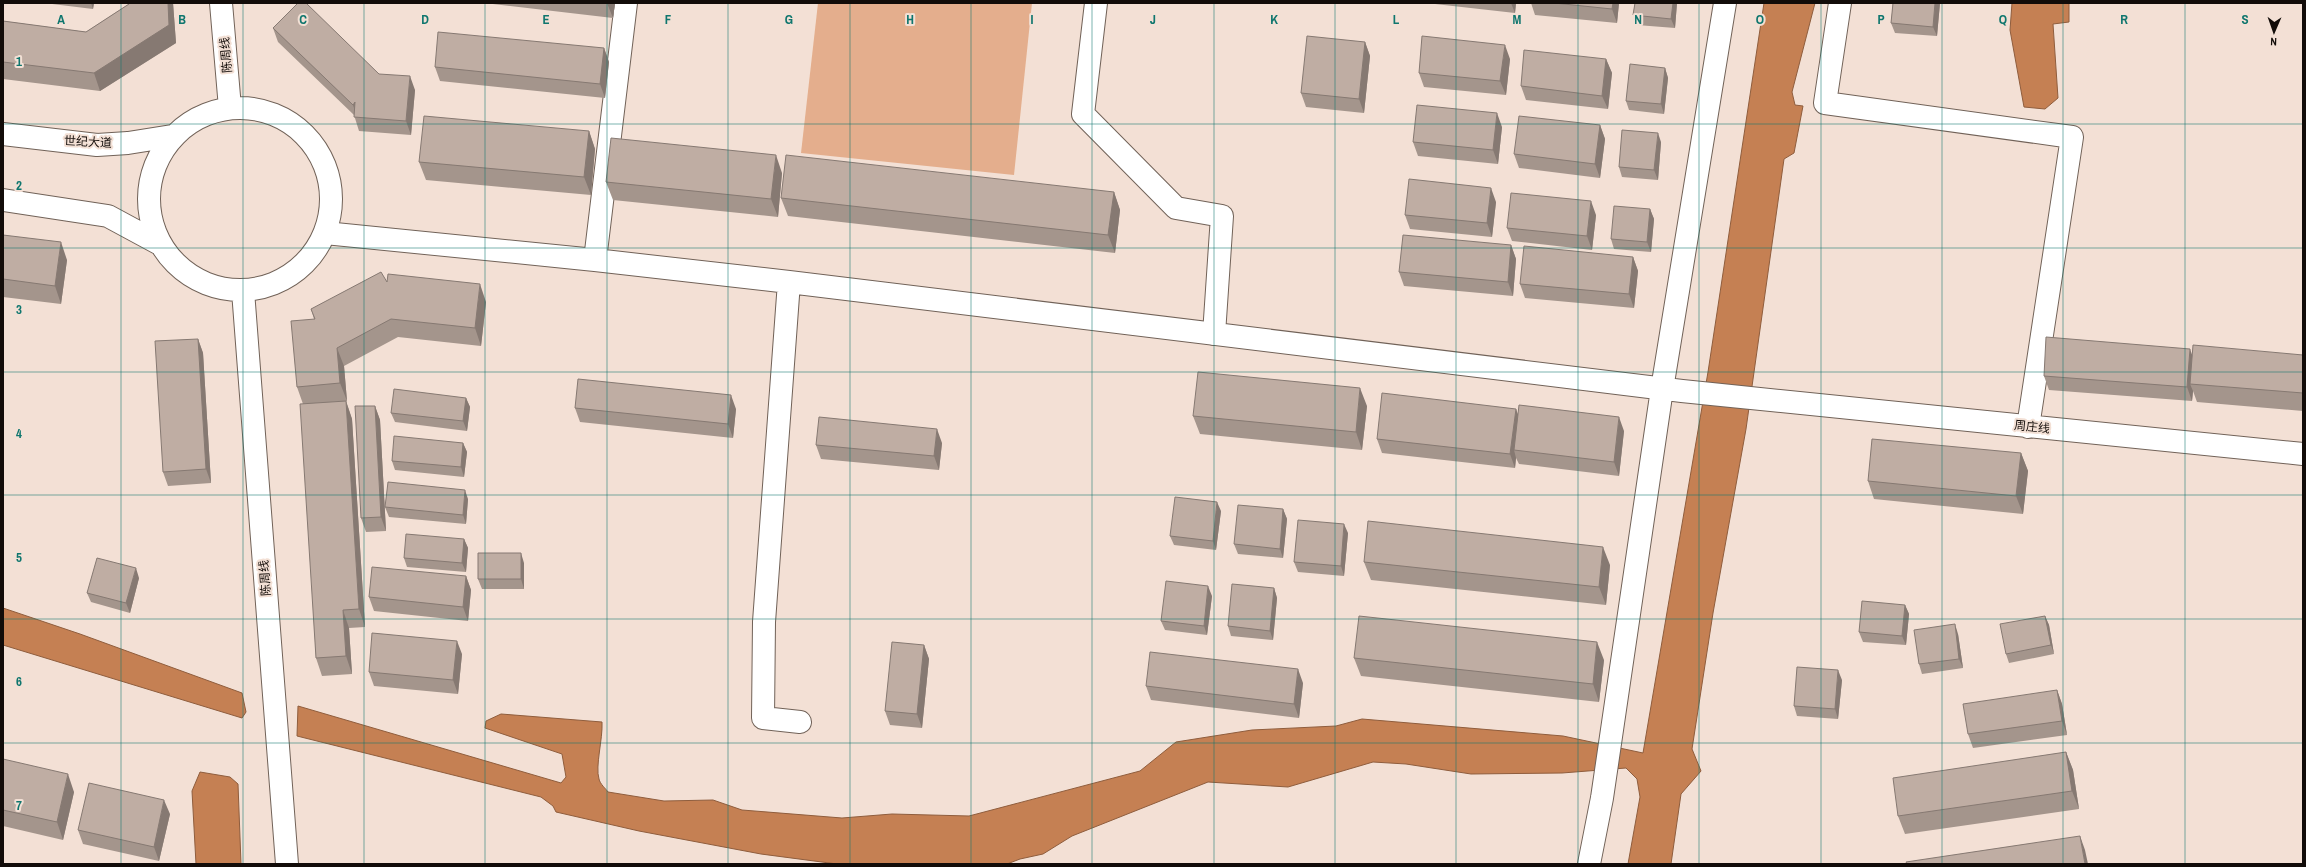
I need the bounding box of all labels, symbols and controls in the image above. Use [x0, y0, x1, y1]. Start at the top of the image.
text: A [57, 11, 65, 28]
text: B [178, 11, 186, 28]
text: C [299, 11, 307, 28]
text: D [421, 11, 429, 28]
text: E [542, 11, 550, 28]
text: F [665, 11, 672, 28]
text: G [785, 11, 793, 28]
text: H [906, 11, 914, 28]
text: I [1031, 11, 1034, 28]
text: J [1150, 11, 1156, 28]
text: K [1270, 11, 1278, 28]
text: L [1393, 11, 1400, 28]
text: M [1513, 11, 1522, 28]
text: N [1634, 11, 1642, 28]
text: O [1756, 11, 1764, 28]
text: P [1877, 11, 1885, 28]
text: Q [1999, 11, 2007, 28]
text: R [2120, 11, 2128, 28]
text: S [2241, 11, 2249, 28]
north arrow [2254, 12, 2294, 52]
text: N [2270, 35, 2277, 49]
street label: 陈周线 [216, 36, 236, 74]
text: 1 [16, 53, 22, 70]
street label: 世纪大道 [64, 133, 112, 151]
text: 2 [16, 177, 22, 194]
text: 3 [16, 301, 22, 318]
street label: 周庄线 [2013, 417, 2051, 437]
text: 4 [16, 425, 22, 442]
text: 5 [16, 549, 22, 566]
street label: 陈周线 [256, 559, 274, 597]
text: 6 [16, 673, 22, 690]
text: 7 [16, 797, 22, 814]

